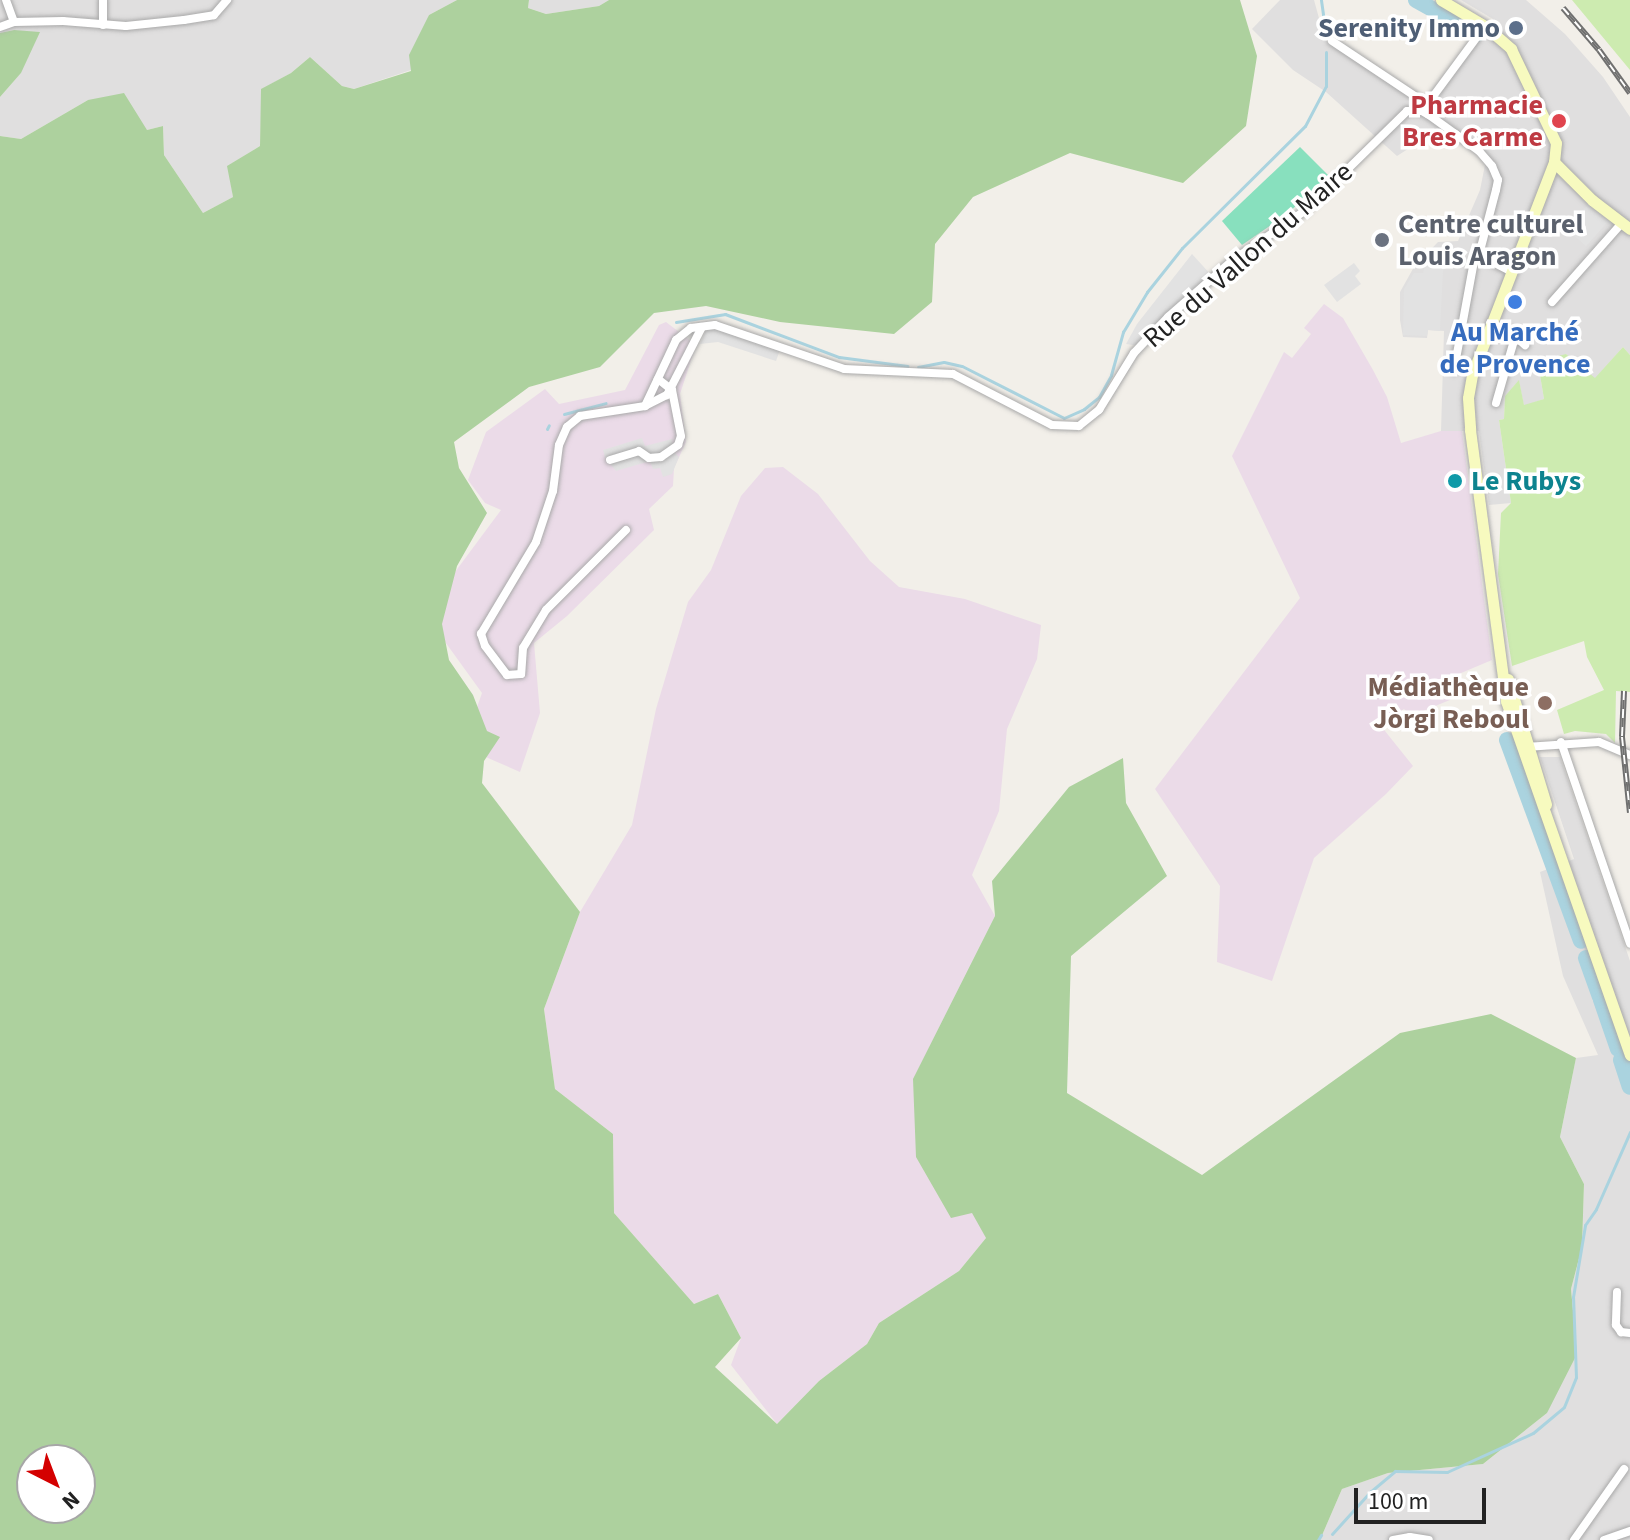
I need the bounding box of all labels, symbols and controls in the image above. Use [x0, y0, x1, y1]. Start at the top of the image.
place label: Serenity Immo [1318, 11, 1500, 45]
marker: Serenity Immo [1507, 19, 1525, 37]
place label: Pharmacie Bres Carme [1402, 88, 1543, 154]
marker: Pharmacie Bres Carme [1550, 112, 1568, 130]
street label: Rue du Vallon du Maire [1136, 155, 1360, 355]
place label: Centre culturel Louis Aragon [1398, 207, 1584, 273]
marker: Centre culturel Louis Aragon [1373, 231, 1391, 249]
marker: Au Marché de Provence [1506, 293, 1524, 311]
place label: Au Marché de Provence [1440, 315, 1590, 381]
place label: Le Rubys [1471, 464, 1581, 498]
marker: Le Rubys [1446, 472, 1464, 490]
place label: Médiathèque Jòrgi Reboul [1367, 670, 1529, 736]
marker: Médiathèque Jòrgi Reboul [1536, 694, 1554, 712]
north arrow [16, 1444, 96, 1524]
scale bar [1358, 1472, 1490, 1522]
text: N [55, 1484, 87, 1517]
text: 100 m [1368, 1484, 1428, 1519]

